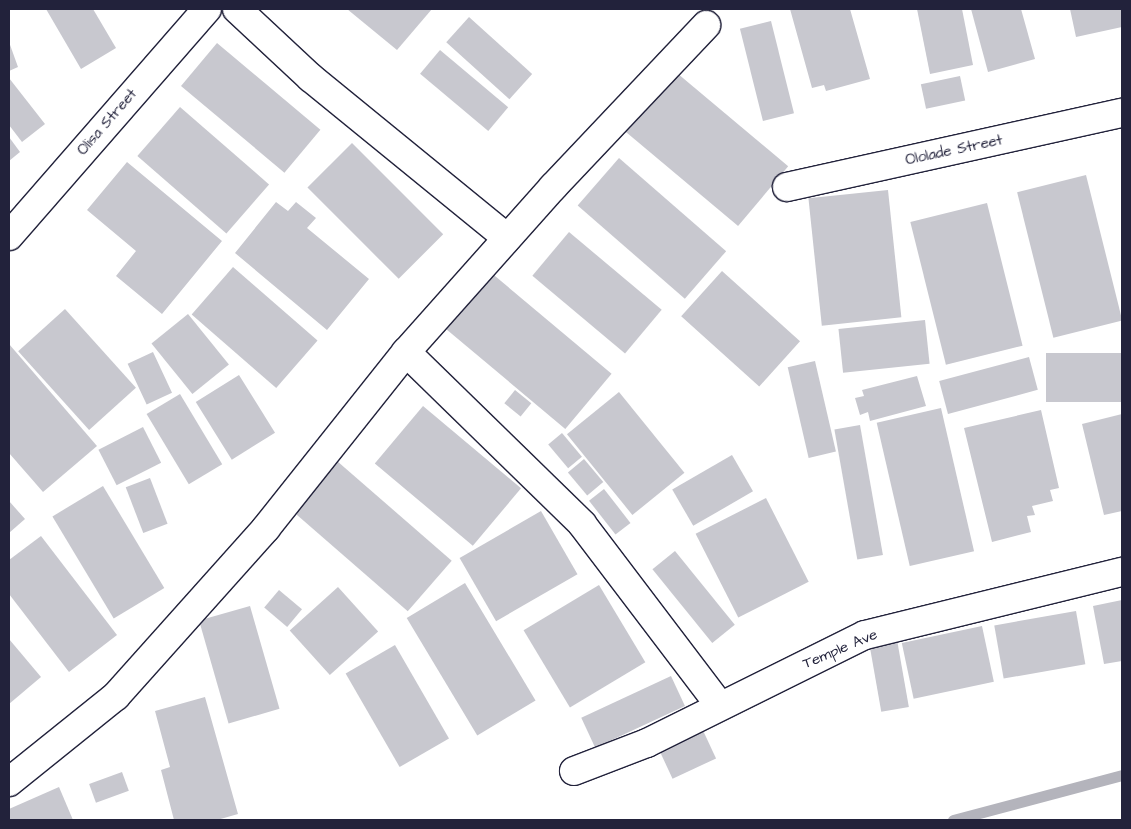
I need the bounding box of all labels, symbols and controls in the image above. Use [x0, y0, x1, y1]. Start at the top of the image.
street label: Olisa Street [73, 85, 141, 159]
street label: Ololade Street [904, 131, 1004, 169]
street label: Temple Ave [800, 625, 880, 673]

